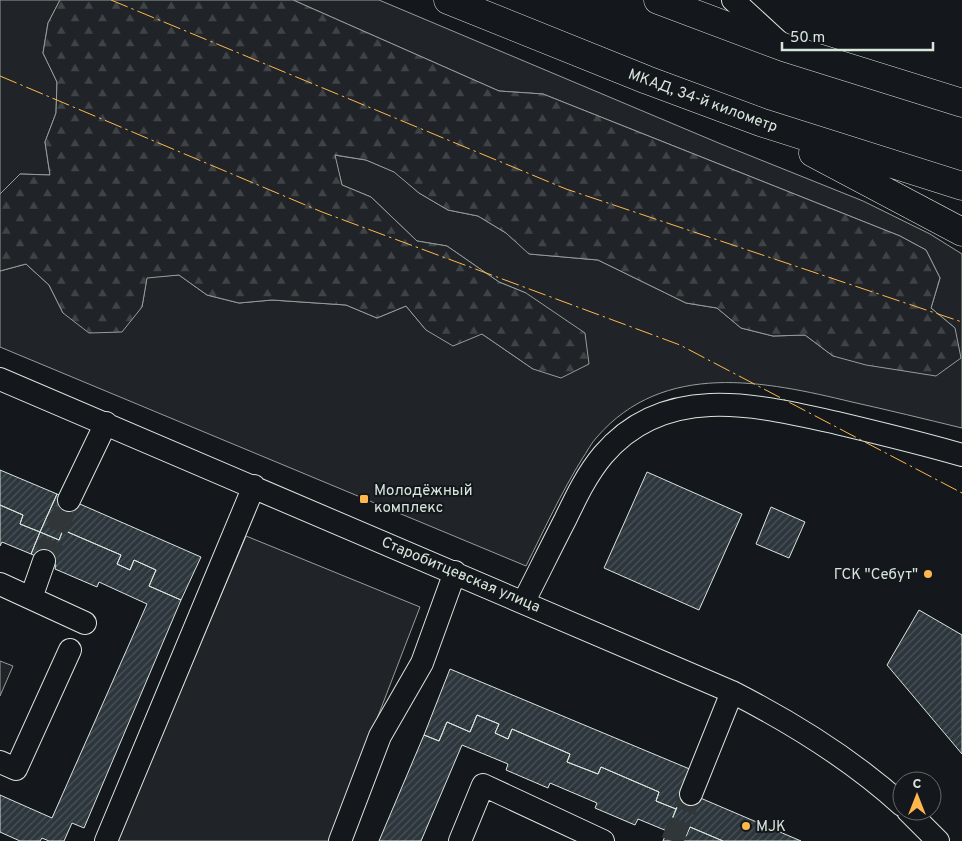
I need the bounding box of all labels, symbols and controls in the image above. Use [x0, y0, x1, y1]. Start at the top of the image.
scale bar [782, 20, 933, 52]
text: 50 m [790, 29, 825, 48]
street label: МКАД, 34-й километр [625, 66, 780, 137]
place label: Молодёжный комплекс [374, 482, 473, 518]
marker: Молодёжный комплекс [358, 493, 370, 505]
street label: Старобитцевская улица [378, 533, 543, 617]
place label: ГСК "Себут" [834, 566, 918, 585]
marker: ГСК "Себут" [922, 568, 934, 580]
north arrow [892, 771, 942, 821]
text: С [913, 776, 922, 793]
place label: MJK [756, 818, 786, 837]
marker: MJK [740, 820, 752, 832]

